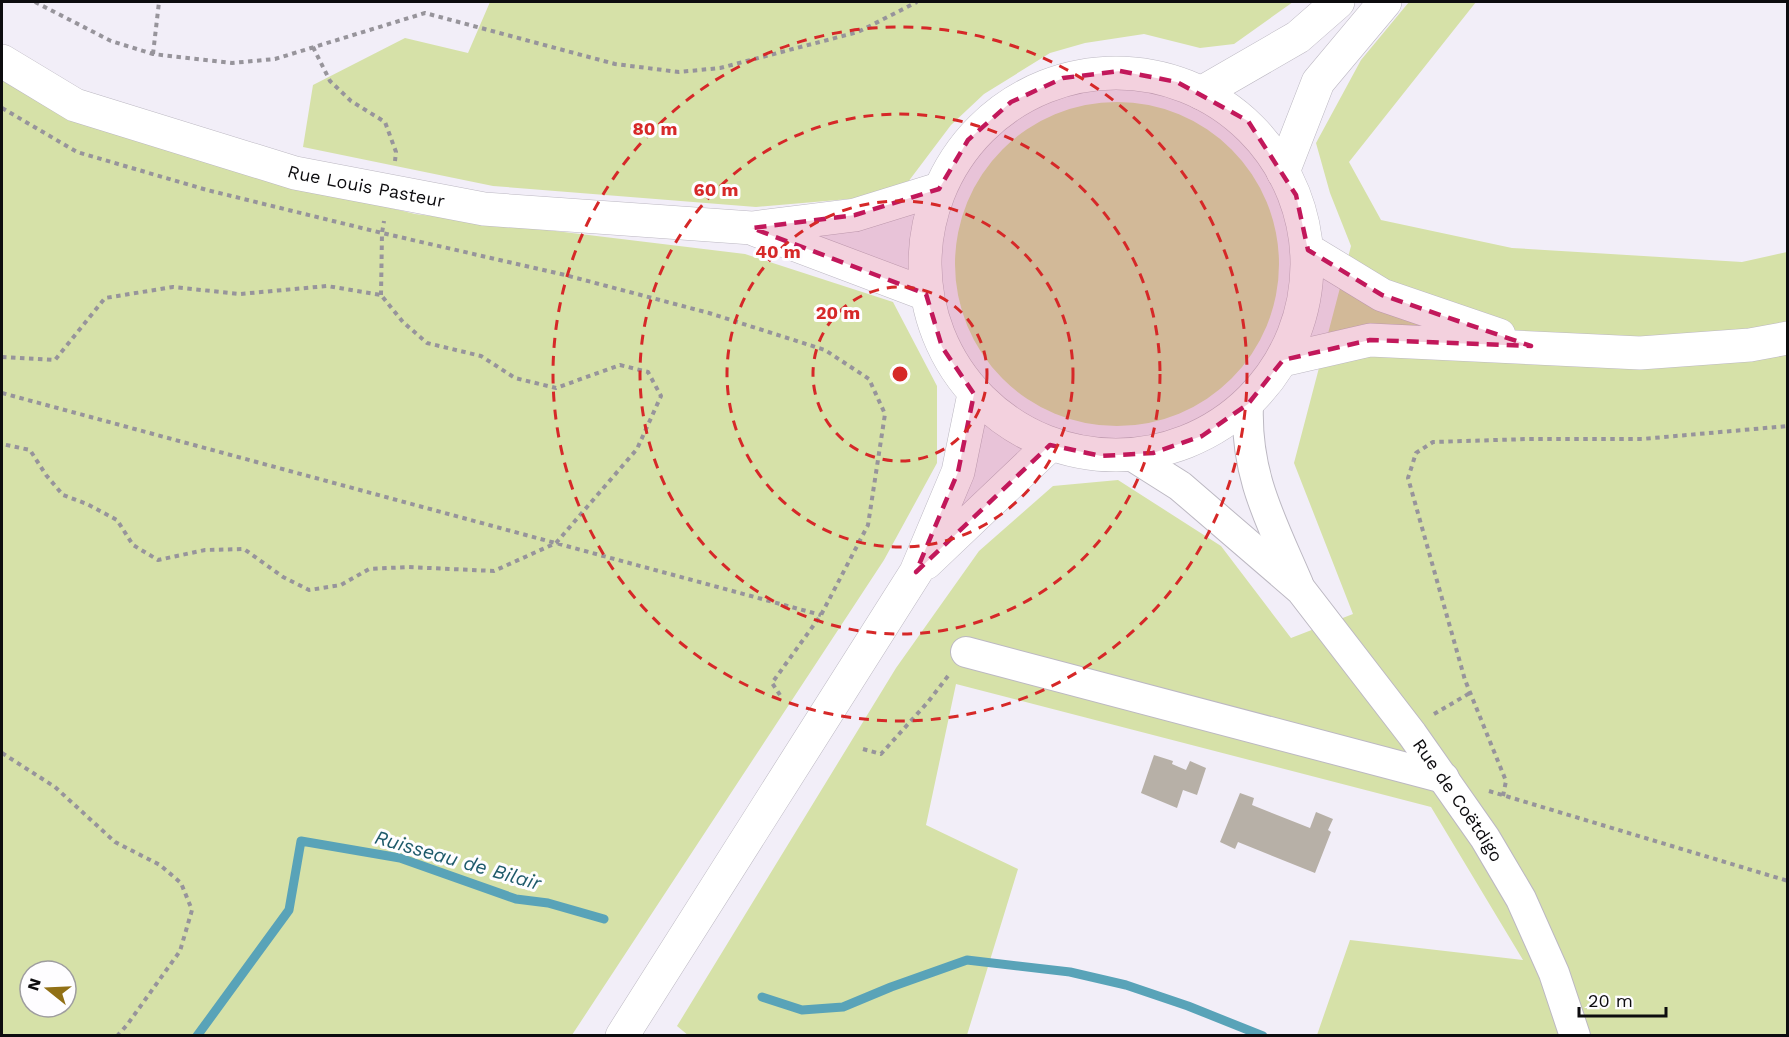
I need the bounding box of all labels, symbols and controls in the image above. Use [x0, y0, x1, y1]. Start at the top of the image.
text: 80 m [633, 118, 677, 139]
street label: Rue Louis Pasteur [285, 160, 447, 211]
text: 60 m [694, 179, 738, 200]
text: 40 m [755, 241, 801, 262]
text: 20 m [816, 302, 860, 323]
centre of rings [890, 364, 910, 384]
street label: Rue de Coëtdigo [1409, 735, 1508, 865]
water label: Ruisseau de Bilair [372, 825, 545, 896]
north arrow [18, 959, 78, 1019]
text: N [23, 976, 45, 993]
scale bar [1579, 980, 1666, 1018]
text: 20 m [1588, 990, 1633, 1011]

